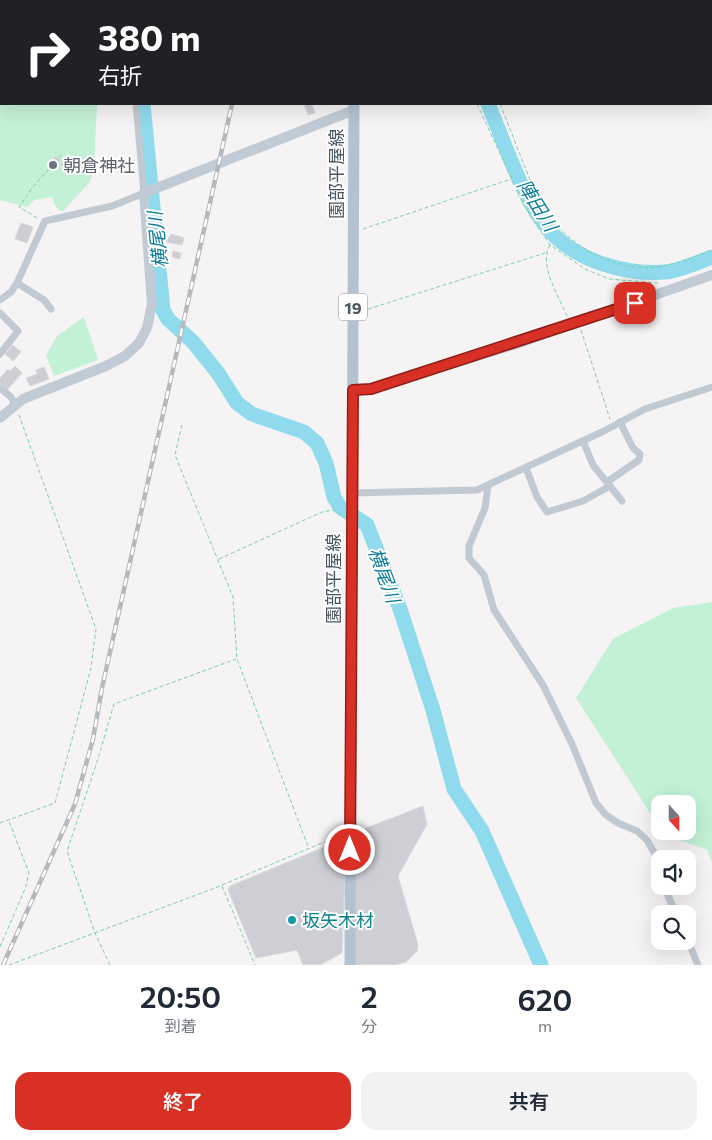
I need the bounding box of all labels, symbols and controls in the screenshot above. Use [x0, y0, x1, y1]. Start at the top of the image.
text: 380 m [98, 15, 201, 58]
icon: right [15, 20, 80, 85]
text: 右折 [98, 62, 142, 89]
street label: 園部平屋線 [325, 129, 347, 219]
place label: 朝倉神社 [63, 154, 135, 176]
marker: 朝倉神社 [47, 159, 59, 171]
water label: 陣田川 [513, 175, 564, 237]
water label: 横尾川 [142, 208, 171, 270]
pin [614, 282, 656, 324]
icon: arrive [621, 289, 649, 317]
road number: 19 [339, 294, 367, 320]
street label: 園部平屋線 [322, 534, 344, 624]
water label: 横尾川 [364, 544, 406, 608]
north arrow [651, 795, 696, 840]
map controls [651, 795, 696, 950]
position arrow [323, 823, 375, 875]
button: sound [651, 850, 696, 895]
button: search [651, 905, 696, 950]
place label: 坂矢木材 [302, 909, 374, 931]
marker: 坂矢木材 [286, 914, 298, 926]
text: 20:50 [140, 977, 221, 1014]
text: 2 [361, 977, 378, 1014]
text: 620 [517, 980, 572, 1017]
text: 到着 [164, 1016, 196, 1035]
text: 分 [361, 1016, 377, 1035]
text: m [538, 1016, 552, 1035]
button: 終了 [15, 1072, 351, 1130]
button: 共有 [361, 1072, 697, 1130]

